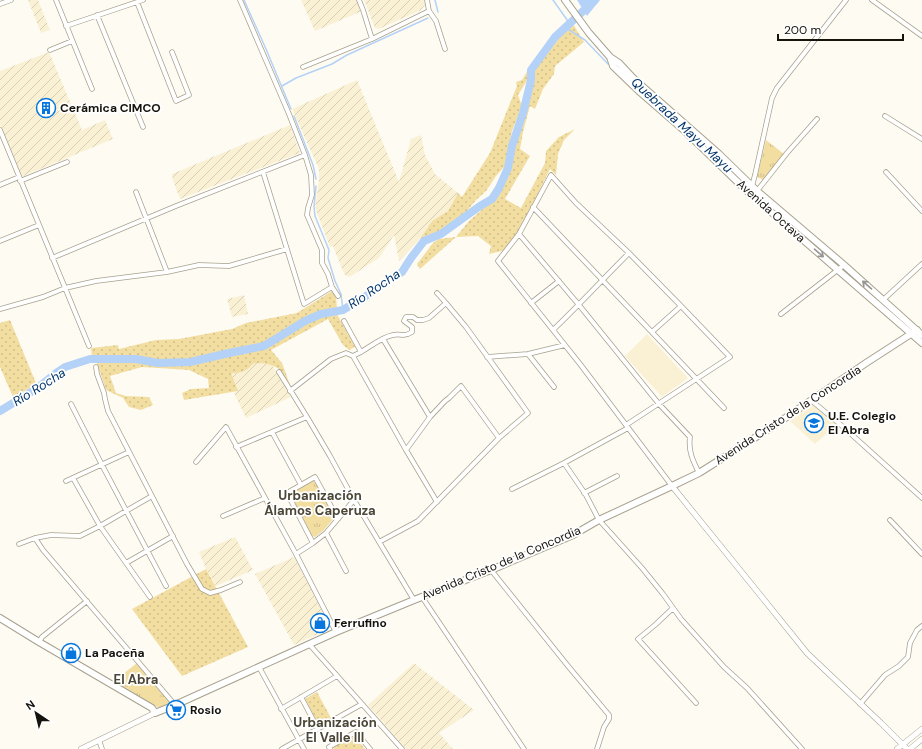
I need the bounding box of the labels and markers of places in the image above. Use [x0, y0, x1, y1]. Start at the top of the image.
building icon: Cerámica CIMCO [35, 97, 57, 119]
place label: Cerámica CIMCO [60, 100, 161, 116]
place label: U.E. Colegio El Abra [828, 408, 896, 438]
school or university icon: U.E. Colegio El Abra [803, 412, 825, 434]
shop icon: Ferrufino [309, 612, 331, 634]
place label: Ferrufino [334, 615, 387, 631]
shop icon: La Paceña [60, 642, 82, 664]
place label: La Paceña [85, 645, 145, 661]
supermarket icon: Rosio [165, 699, 187, 721]
place label: Rosio [190, 702, 222, 718]

